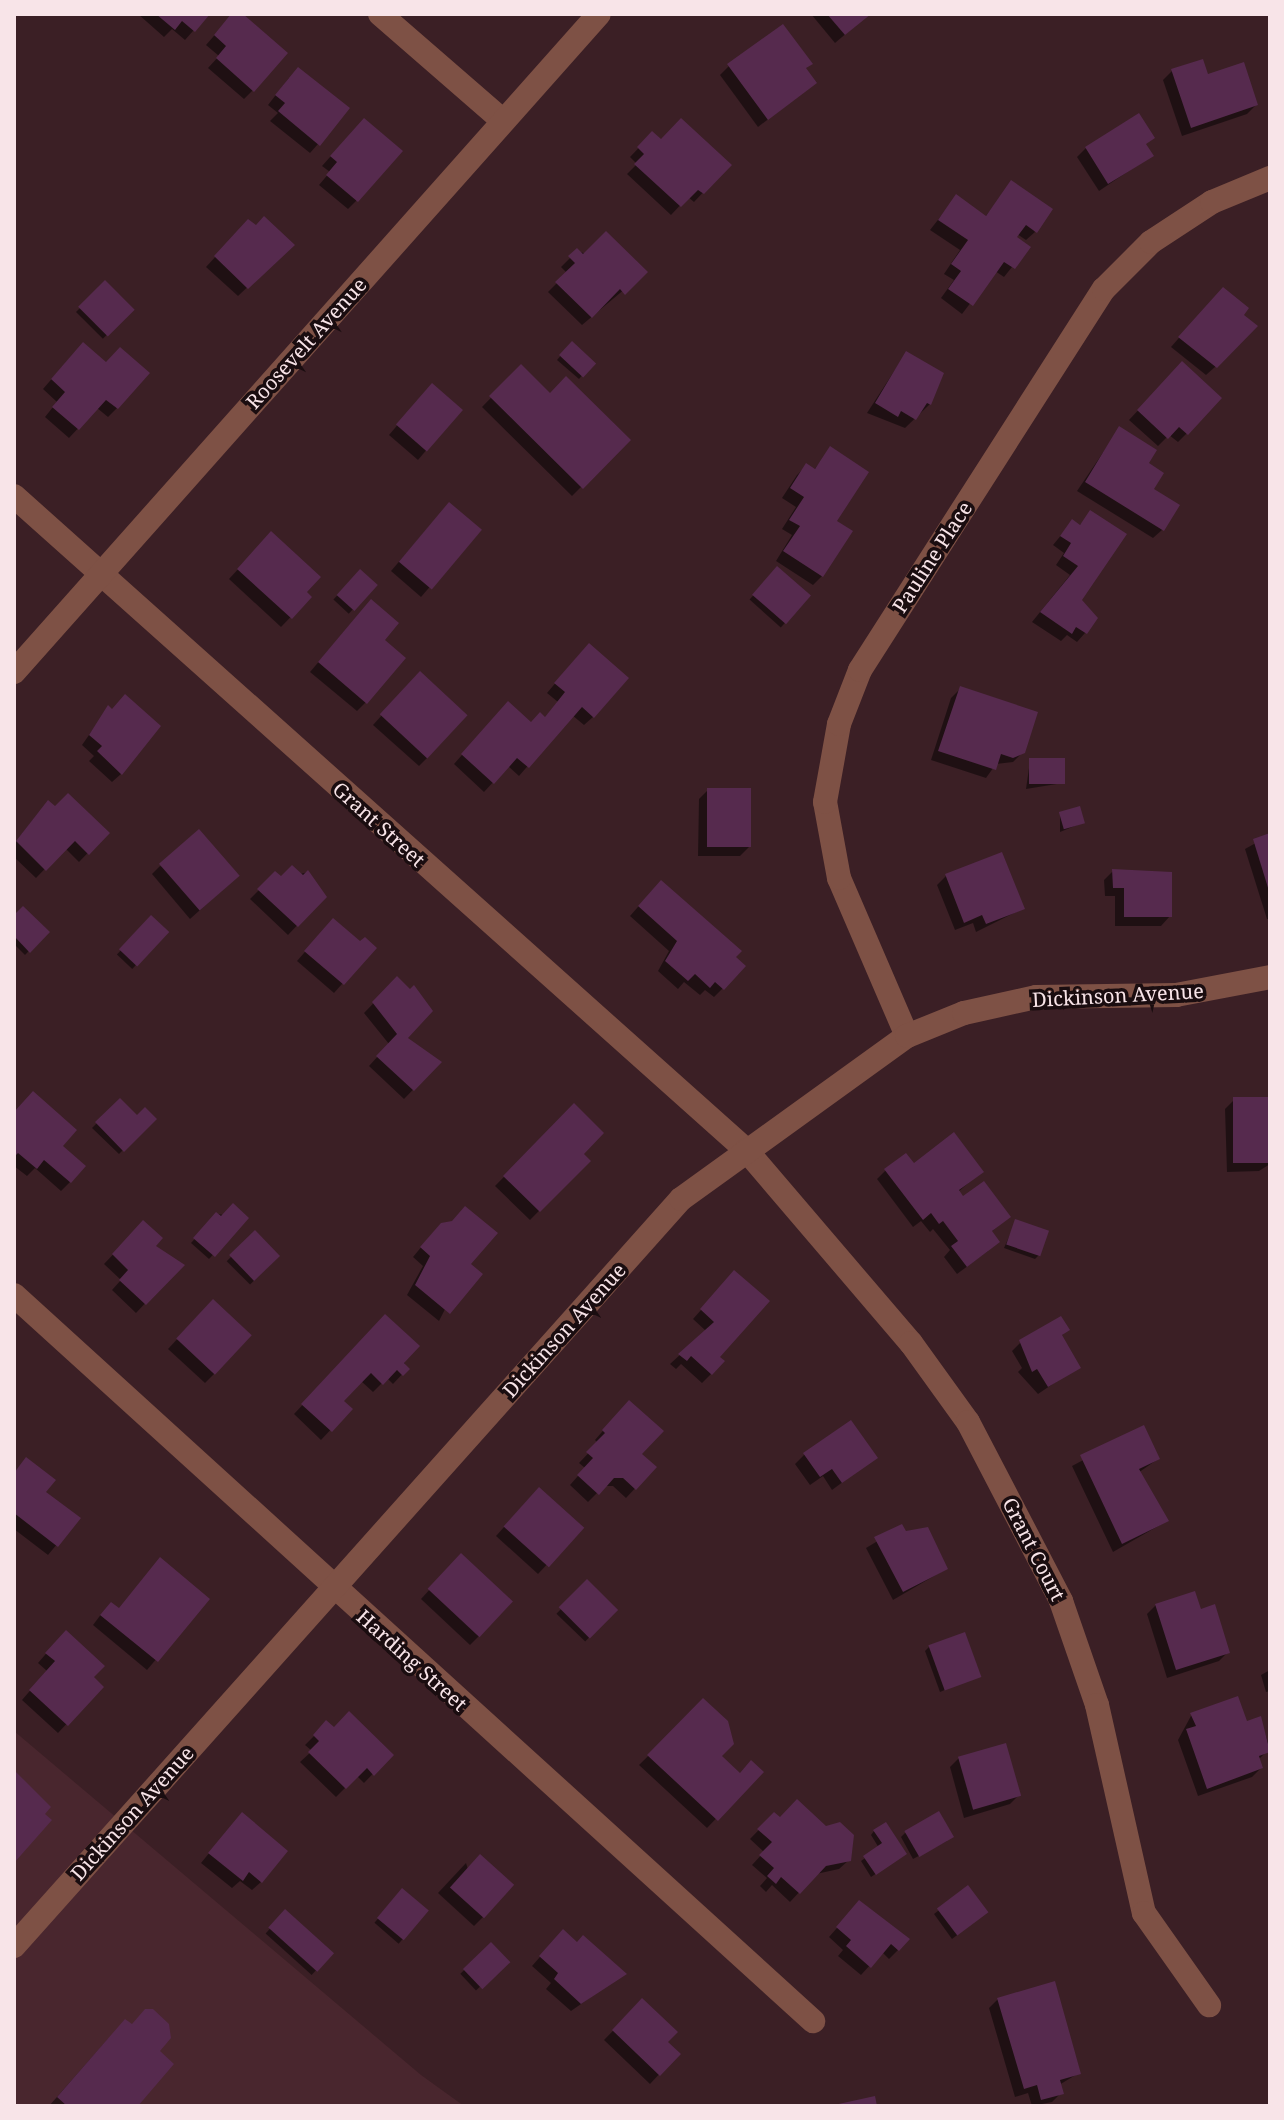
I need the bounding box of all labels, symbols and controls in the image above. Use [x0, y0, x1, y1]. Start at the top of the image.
street label: Roosevelt Avenue [241, 273, 371, 413]
street label: Pauline Place [887, 497, 977, 617]
street label: Grant Street [328, 776, 430, 872]
street label: Dickinson Avenue [1032, 979, 1204, 1011]
street label: Dickinson Avenue [498, 1258, 630, 1402]
street label: Grant Court [998, 1493, 1070, 1605]
street label: Harding Street [352, 1604, 472, 1716]
street label: Dickinson Avenue [66, 1741, 198, 1885]

